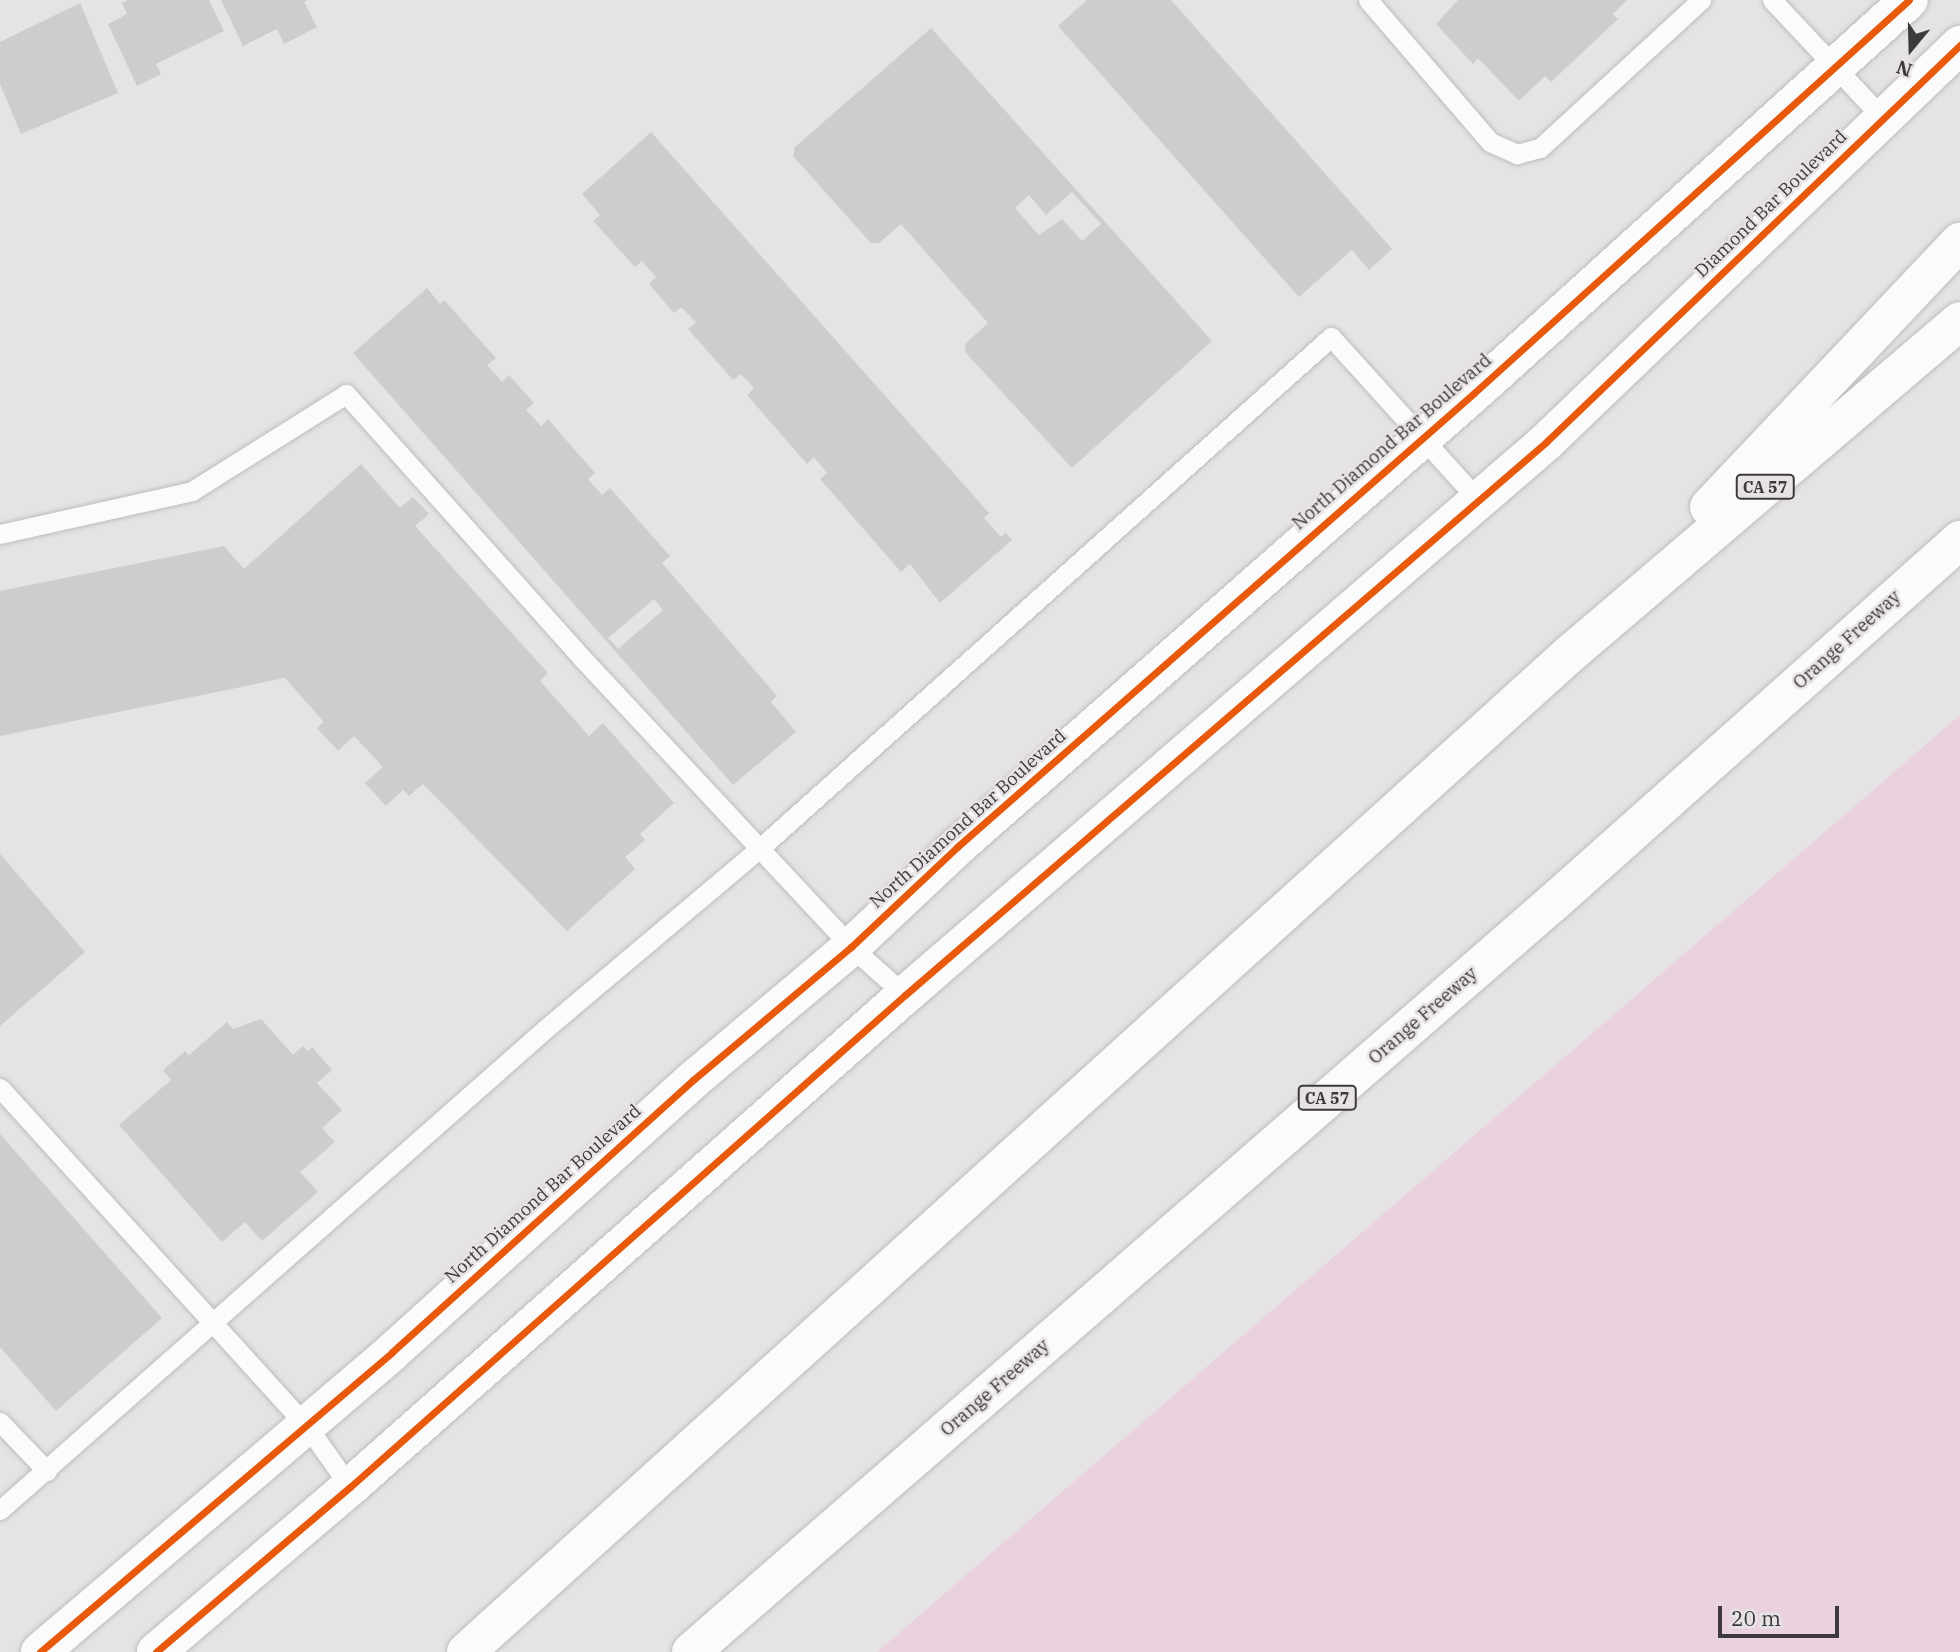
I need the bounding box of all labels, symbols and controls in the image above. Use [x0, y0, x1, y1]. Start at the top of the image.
north arrow [1876, 14, 1946, 84]
text: N [1893, 55, 1915, 83]
street label: Diamond Bar Boulevard [1691, 126, 1851, 282]
street label: North Diamond Bar Boulevard [1288, 350, 1496, 534]
road number: CA 57 [1735, 474, 1795, 500]
street label: Orange Freeway [1789, 586, 1905, 694]
street label: North Diamond Bar Boulevard [865, 725, 1071, 913]
street label: Orange Freeway [1364, 963, 1482, 1069]
road number: CA 57 [1297, 1086, 1357, 1110]
street label: North Diamond Bar Boulevard [440, 1100, 646, 1288]
street label: Orange Freeway [936, 1335, 1054, 1441]
scale bar [1722, 1592, 1843, 1636]
text: 20 m [1731, 1604, 1781, 1632]

